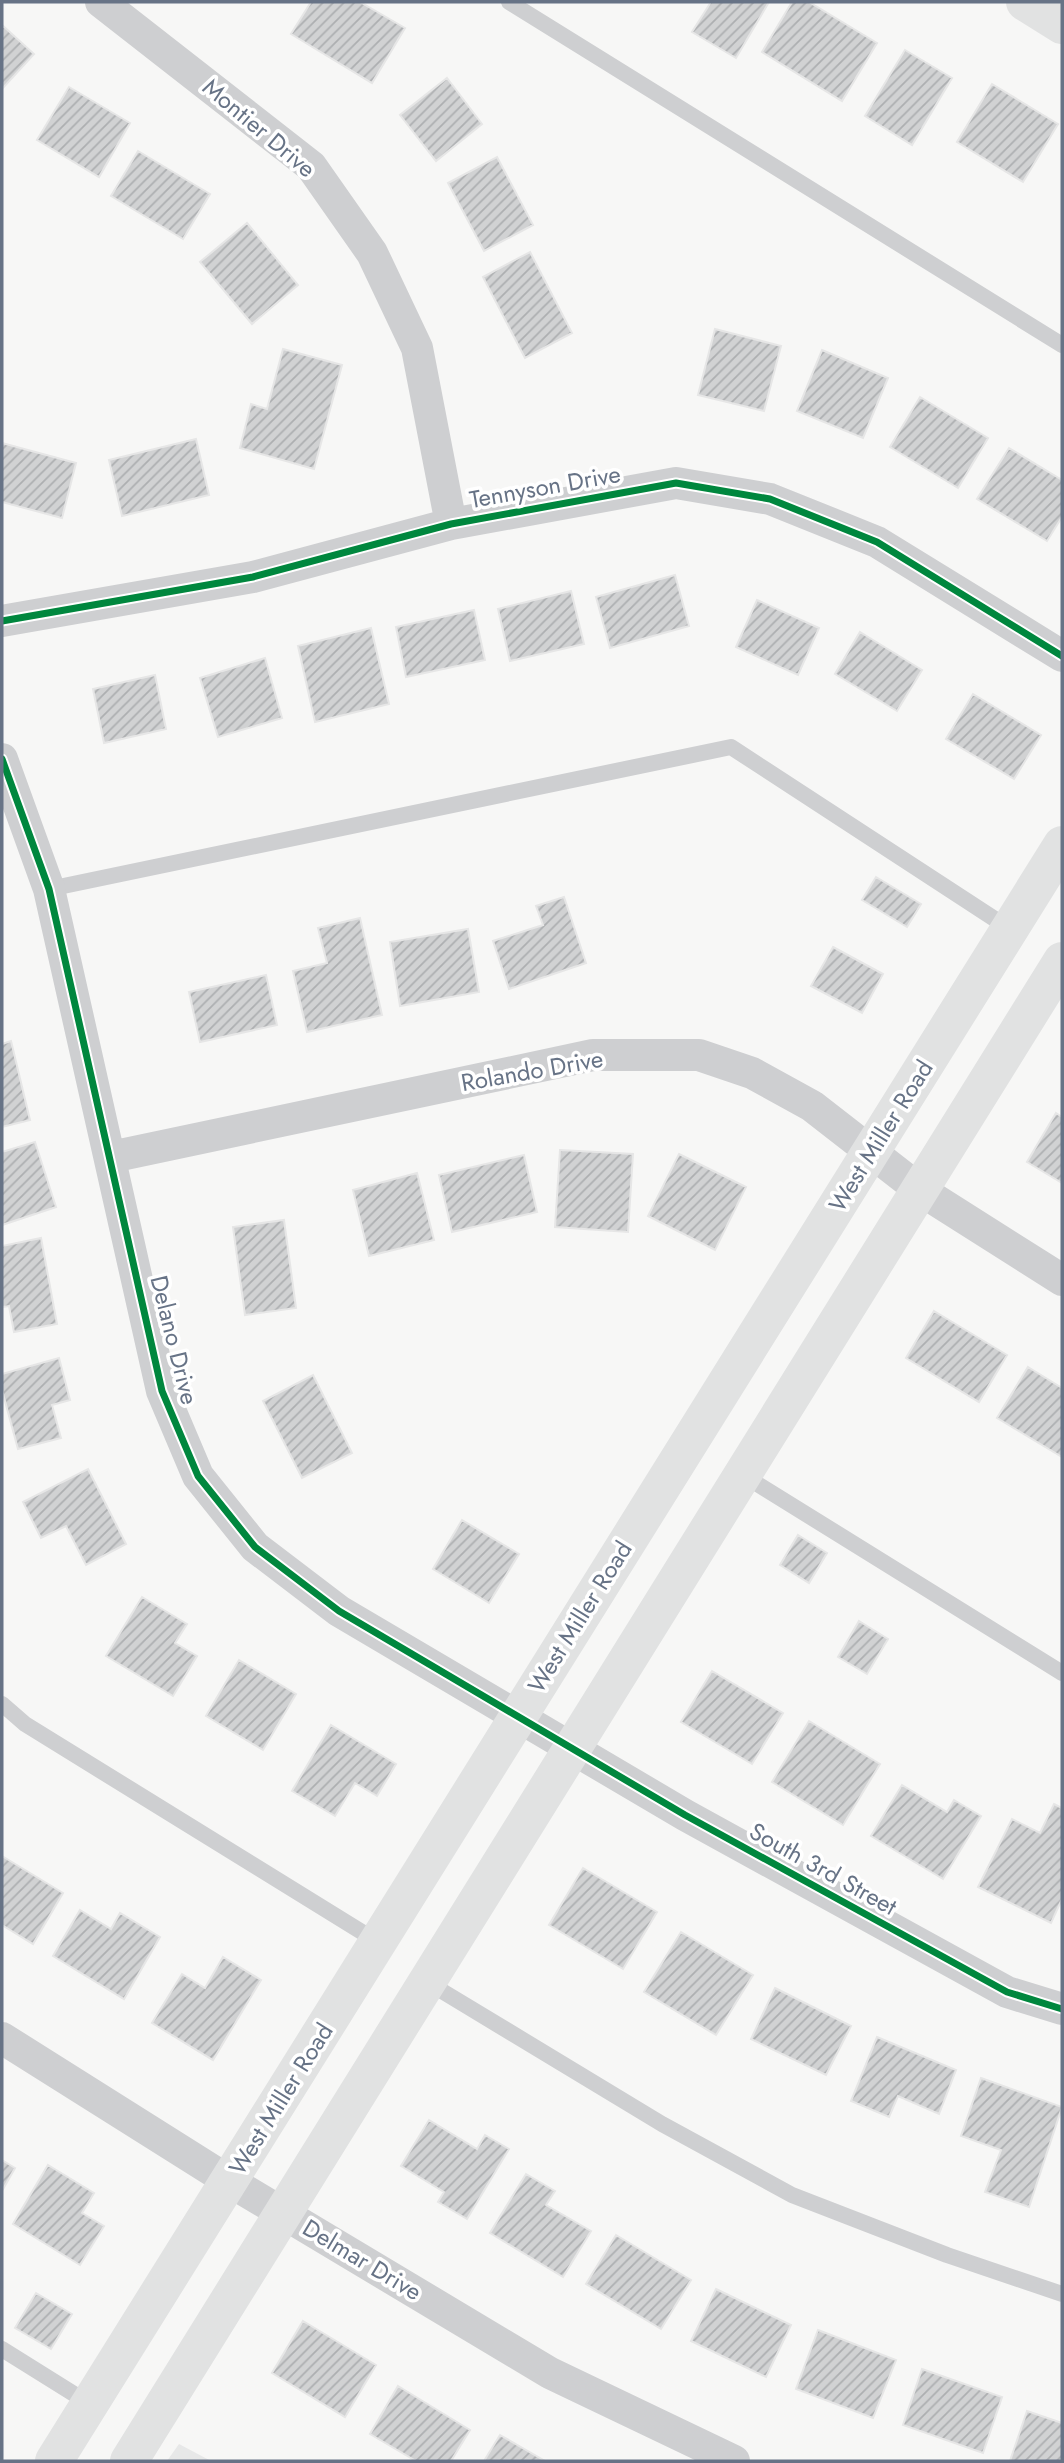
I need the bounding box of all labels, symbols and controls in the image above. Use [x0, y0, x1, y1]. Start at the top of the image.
street label: Montier Drive [195, 70, 324, 185]
street label: Tennyson Drive [467, 456, 623, 517]
street label: Rolando Drive [458, 1041, 606, 1100]
street label: West Miller Road [820, 1053, 941, 1218]
street label: Delano Drive [142, 1272, 207, 1408]
street label: West Miller Road [519, 1534, 640, 1699]
street label: South 3rd Street [743, 1814, 904, 1924]
street label: West Miller Road [220, 2016, 341, 2181]
street label: Delmar Drive [296, 2210, 428, 2309]

